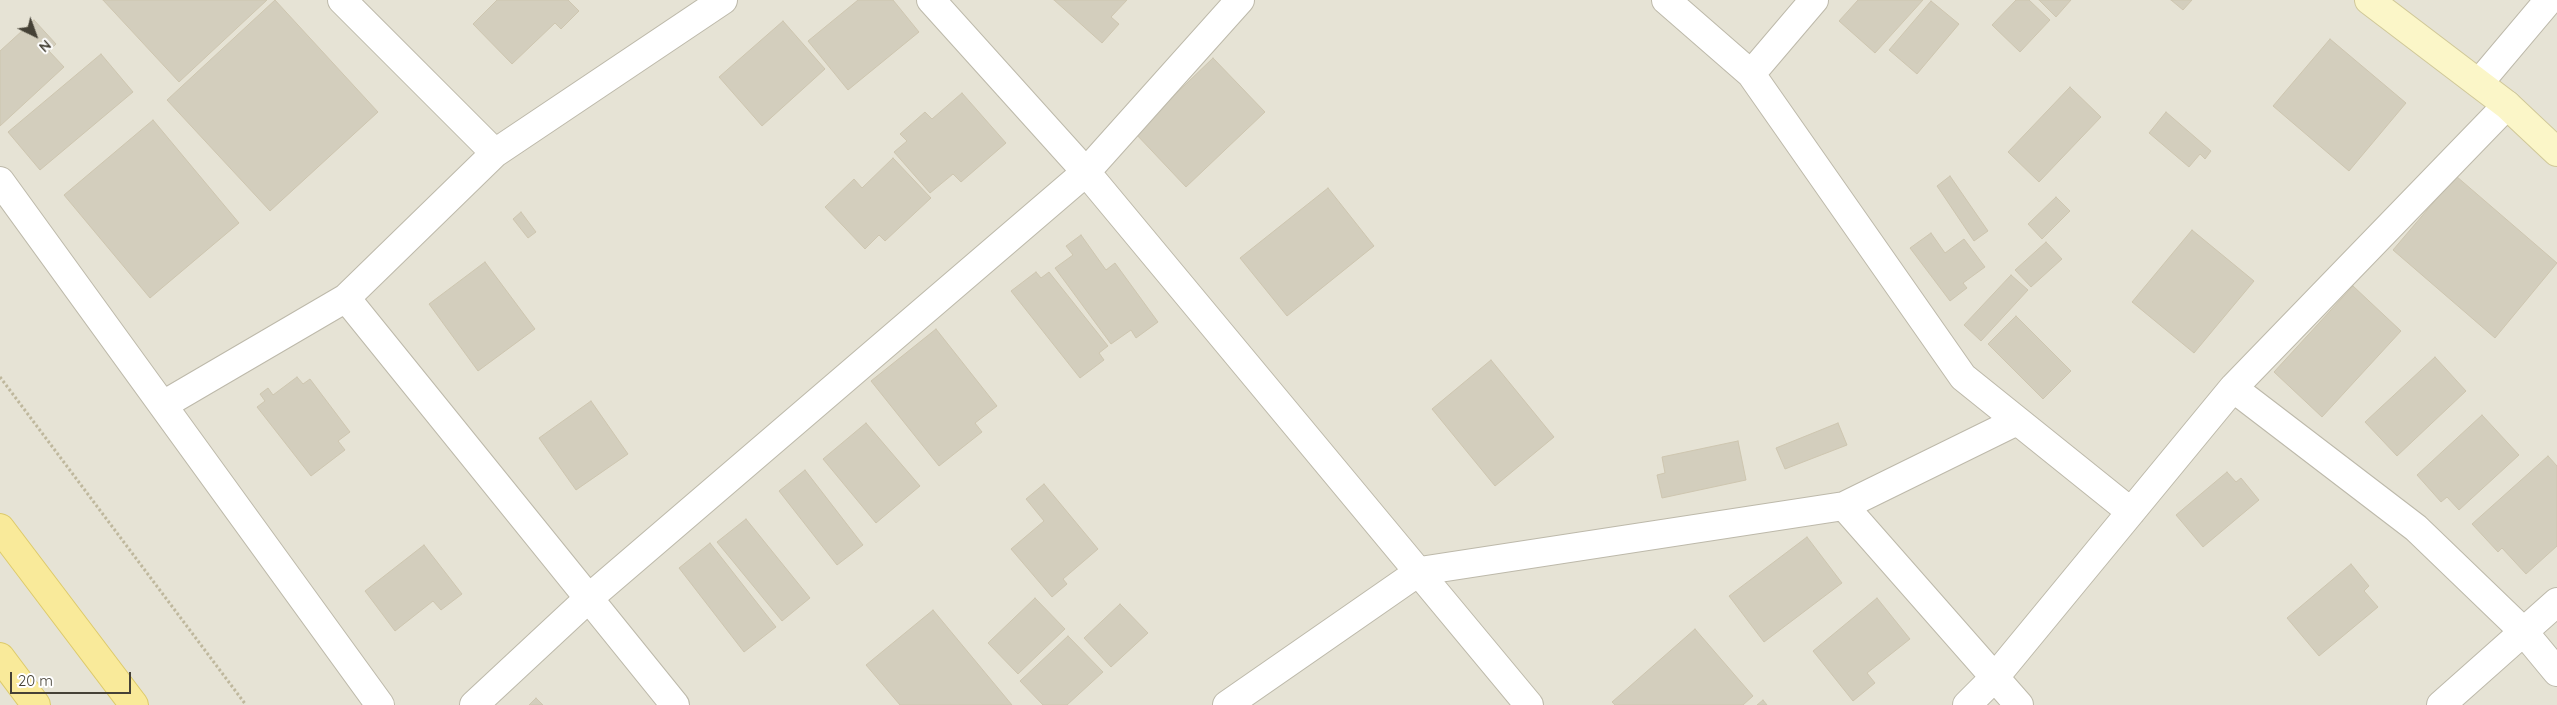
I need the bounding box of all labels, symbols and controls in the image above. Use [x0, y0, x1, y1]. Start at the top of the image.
north arrow [10, 10, 60, 60]
text: N [35, 36, 55, 56]
scale bar [12, 662, 134, 694]
text: 20 m [18, 671, 53, 690]

